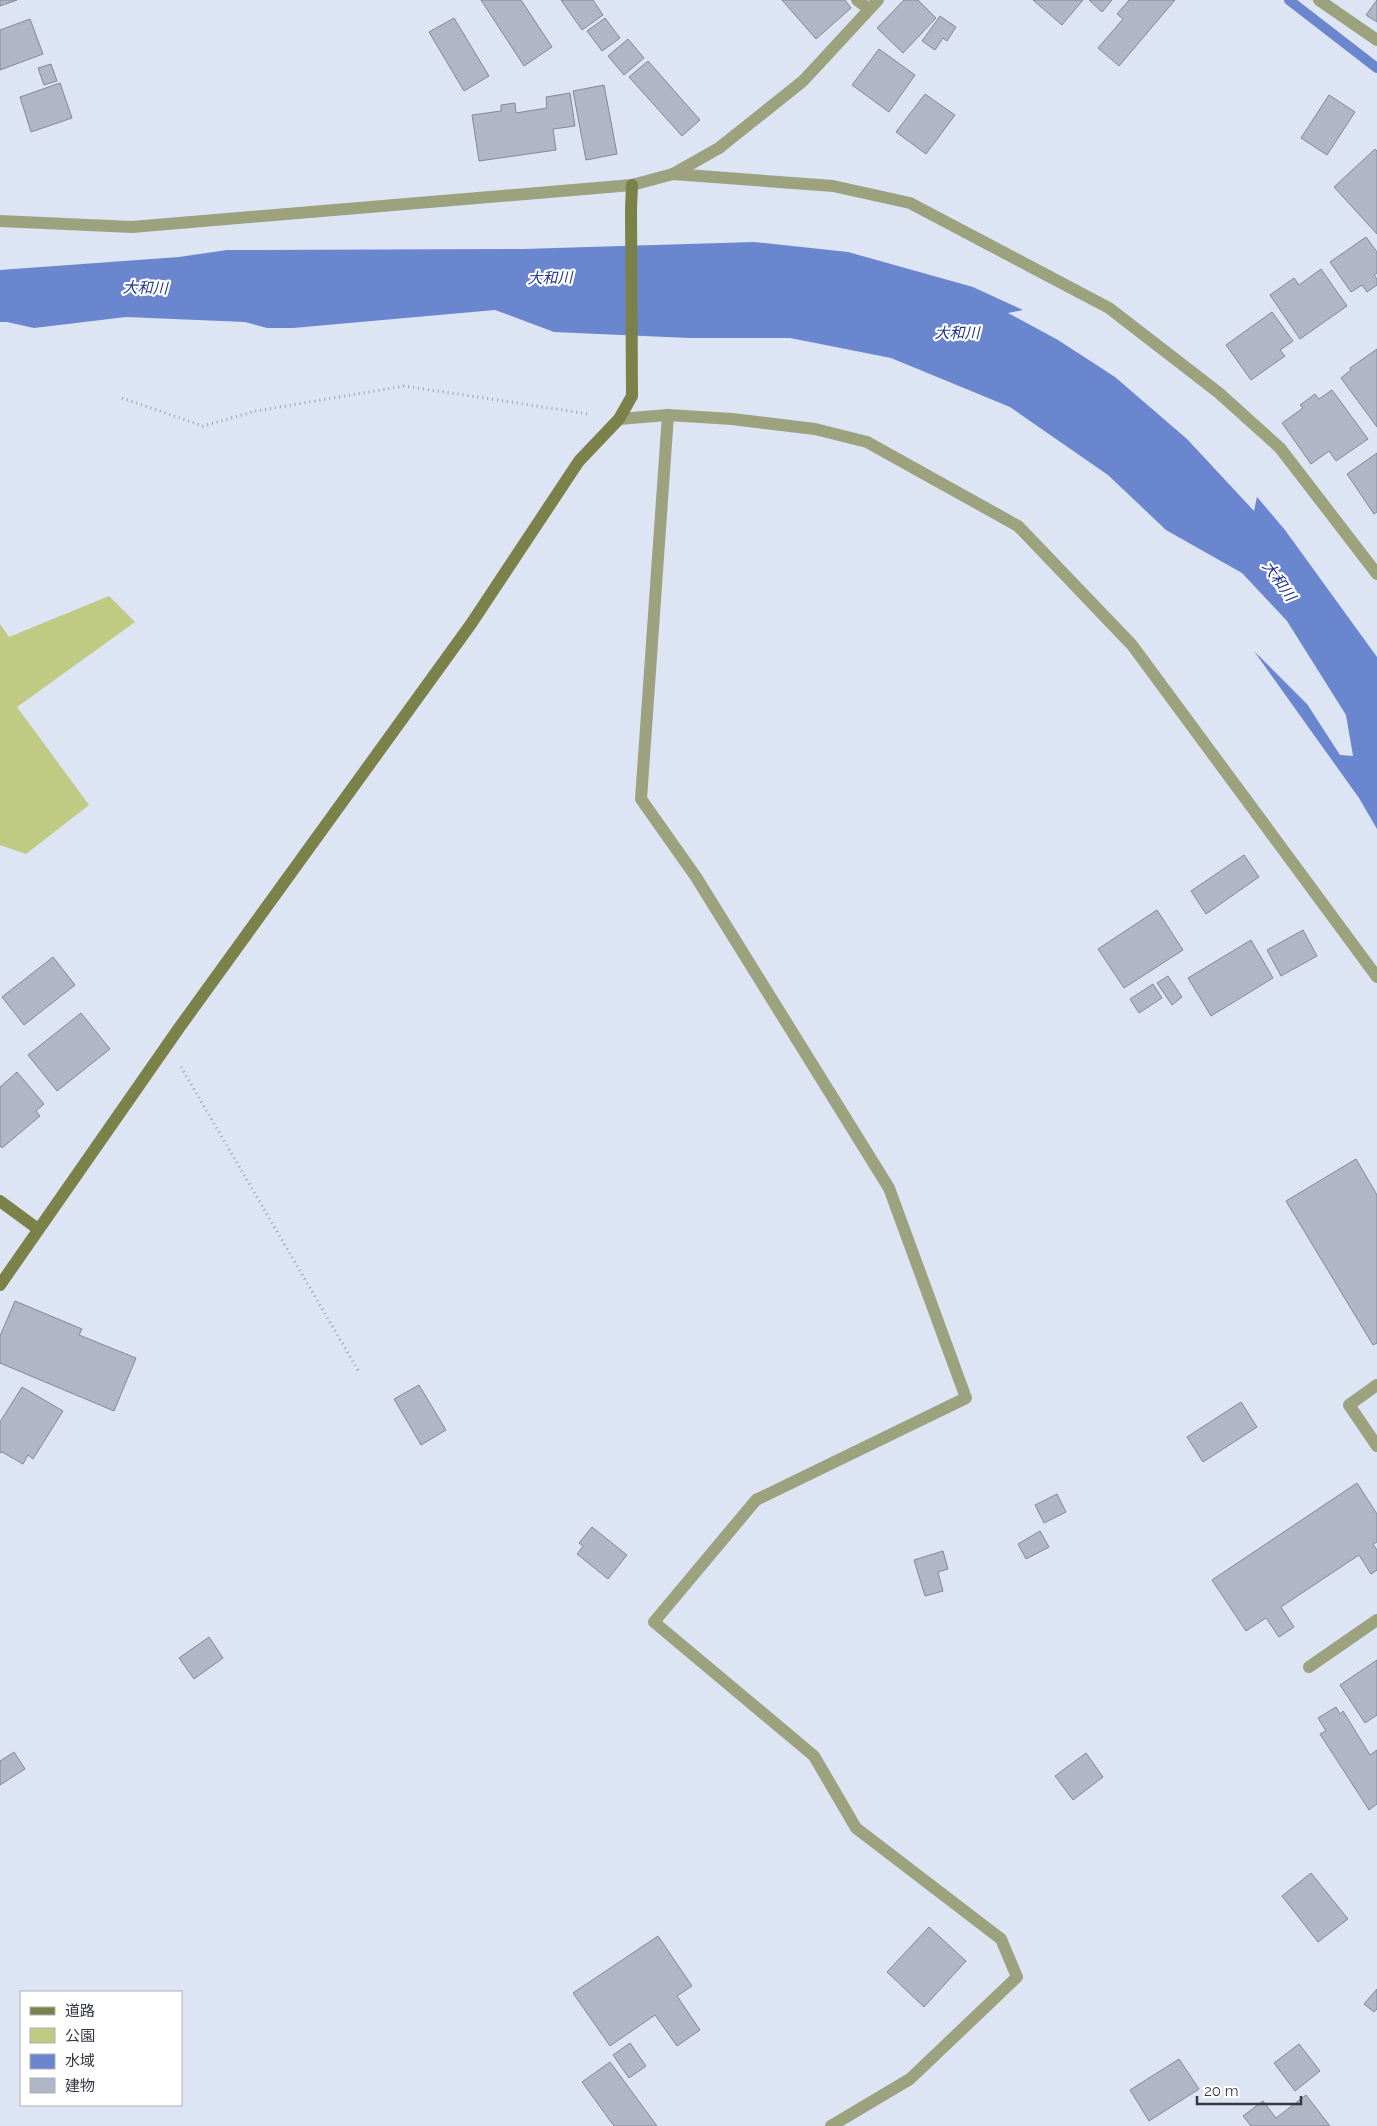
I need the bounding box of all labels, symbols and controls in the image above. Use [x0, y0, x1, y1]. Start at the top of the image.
water label: 大和川 [527, 269, 575, 287]
water label: 大和川 [122, 279, 170, 297]
water label: 大和川 [934, 324, 981, 342]
water label: 大和川 [1258, 558, 1301, 606]
legend [20, 1991, 182, 2106]
text: 道路 [65, 2002, 95, 2020]
text: 公園 [65, 2027, 95, 2045]
text: 水域 [65, 2052, 95, 2070]
scale bar [1197, 2074, 1301, 2106]
text: 建物 [65, 2077, 95, 2095]
text: 20 m [1204, 2082, 1239, 2100]

